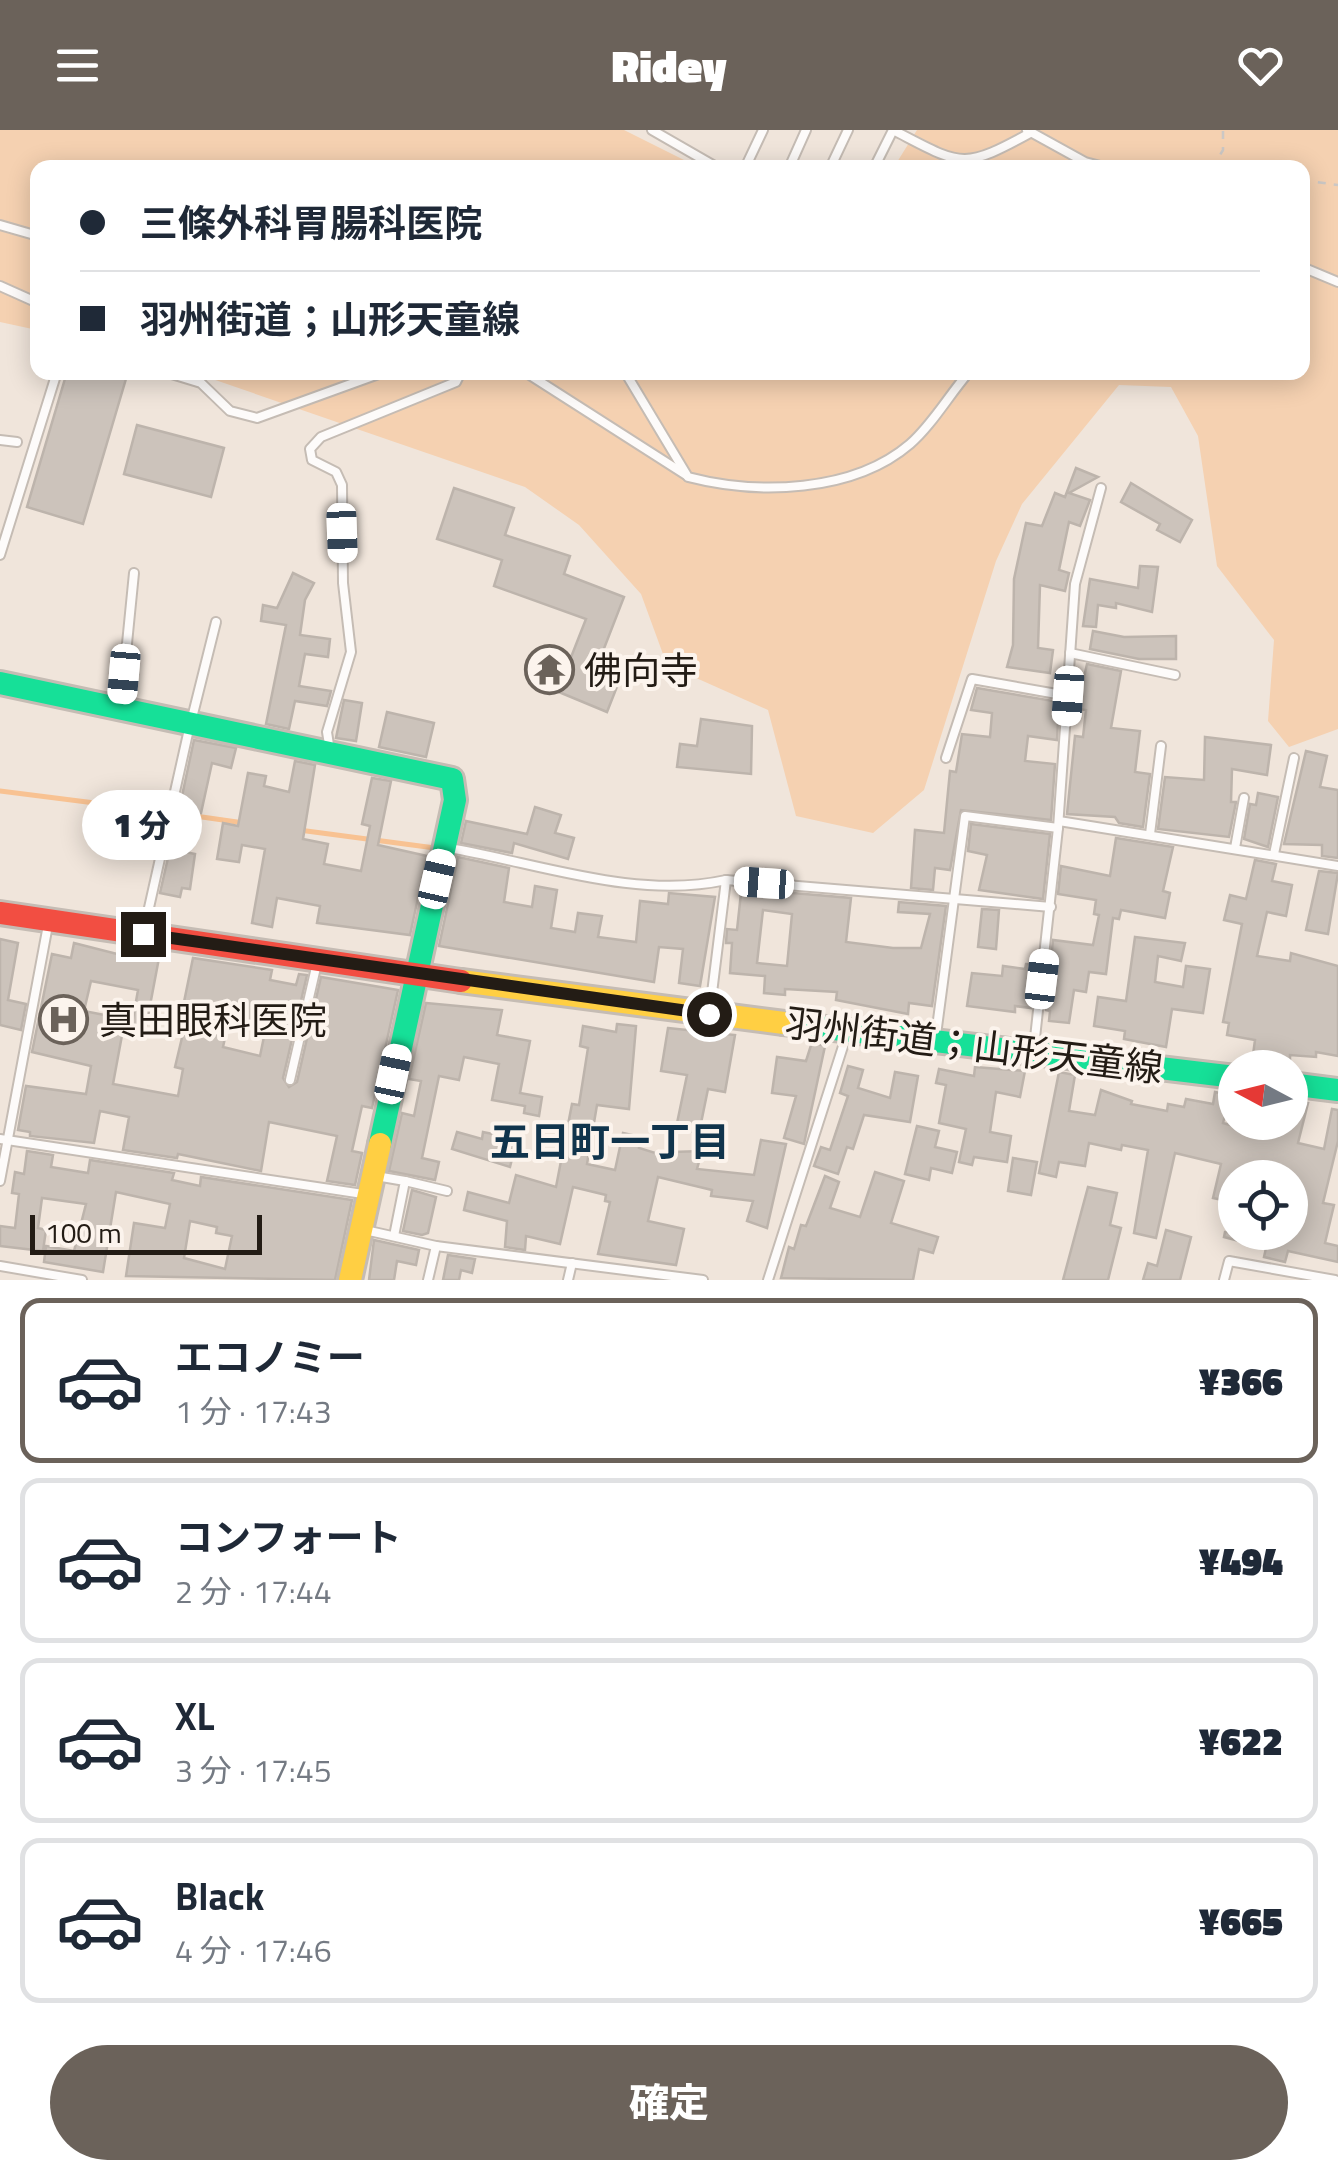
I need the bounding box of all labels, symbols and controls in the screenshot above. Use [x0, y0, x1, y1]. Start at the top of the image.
text: Ridey [611, 31, 727, 99]
icon: menu [50, 38, 105, 93]
icon: heart [1233, 38, 1288, 93]
text: 三條外科胃腸科医院 [140, 194, 482, 252]
text: 羽州街道；山形天童線 [140, 290, 520, 348]
car [326, 502, 358, 564]
place label: 佛向寺 [584, 641, 698, 699]
car [106, 643, 142, 705]
temple icon: 佛向寺 [523, 644, 575, 696]
car [1051, 665, 1085, 727]
callout: 1 分 [83, 789, 203, 859]
text: 1 分 [114, 801, 170, 849]
car [416, 846, 458, 912]
car [733, 866, 795, 900]
route end [121, 912, 166, 957]
car [1023, 947, 1061, 1011]
place label: 真田眼科医院 [99, 991, 327, 1049]
route start [687, 992, 732, 1037]
street label: 羽州街道；山形天童線 [782, 993, 1166, 1097]
hospital icon: 真田眼科医院 [38, 994, 90, 1046]
car [372, 1042, 414, 1106]
north arrow [1218, 1050, 1308, 1140]
map controls [1218, 1050, 1308, 1250]
district label: 五日町一丁目 [490, 1111, 730, 1172]
button: locate [1218, 1160, 1308, 1250]
scale bar [30, 1210, 262, 1254]
text: 100 m [45, 1211, 122, 1254]
text: エコノミー [175, 1328, 365, 1386]
icon: car [55, 1336, 145, 1426]
text: ¥366 [1198, 1352, 1283, 1410]
text: 1 分 · 17:43 [175, 1387, 332, 1435]
text: コンフォート [175, 1508, 402, 1566]
icon: car [55, 1516, 145, 1606]
text: ¥494 [1198, 1532, 1283, 1590]
text: 2 分 · 17:44 [175, 1567, 332, 1615]
text: XL [175, 1687, 215, 1745]
icon: car [55, 1696, 145, 1786]
text: ¥622 [1198, 1712, 1283, 1770]
text: 3 分 · 17:45 [175, 1746, 332, 1794]
text: Black [175, 1867, 264, 1925]
icon: car [55, 1876, 145, 1966]
text: ¥665 [1198, 1892, 1283, 1950]
text: 4 分 · 17:46 [175, 1926, 332, 1974]
button: 確定 [50, 2045, 1288, 2160]

